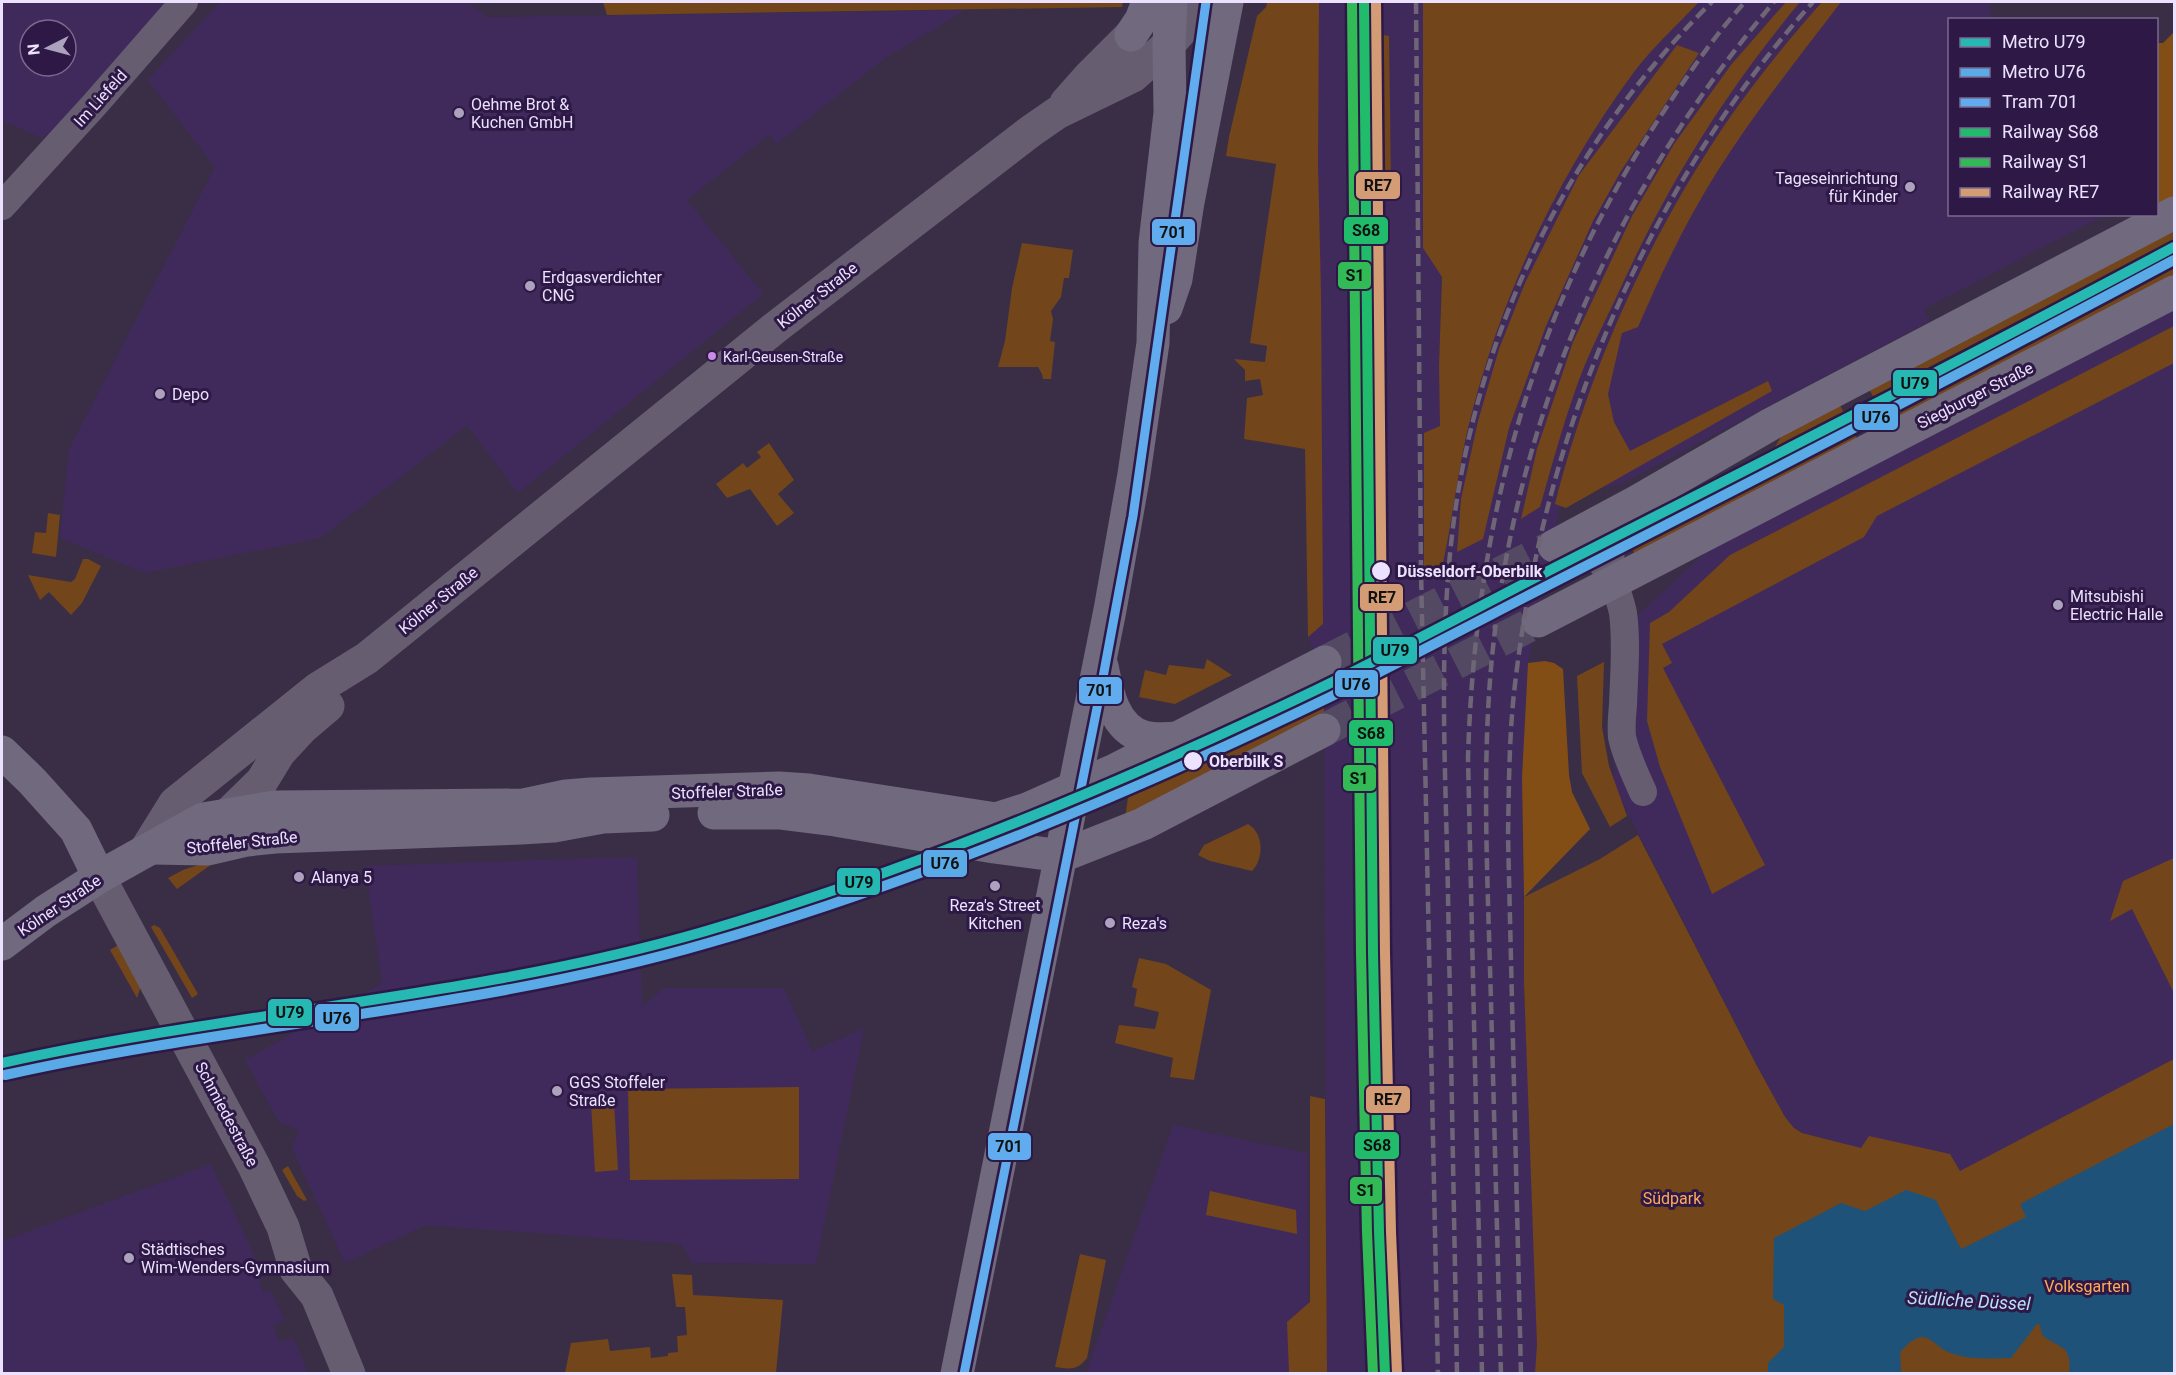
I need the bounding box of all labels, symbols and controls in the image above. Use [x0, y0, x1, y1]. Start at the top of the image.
north arrow [18, 18, 78, 78]
legend [1948, 18, 2158, 216]
text: Metro U79 [2002, 31, 2086, 52]
text: N [24, 43, 44, 56]
text: Metro U76 [2002, 61, 2086, 82]
street label: Im Liefeld [70, 66, 131, 131]
text: Tram 701 [2002, 91, 2078, 112]
place label: Oehme Brot & Kuchen GmbH [471, 95, 573, 132]
marker: Oehme Brot & Kuchen GmbH [452, 106, 466, 120]
text: Railway S68 [2002, 121, 2099, 142]
text: Railway S1 [2002, 151, 2089, 172]
place label: Tageseinrichtung für Kinder [1775, 169, 1899, 206]
line badge: RE7 [1355, 171, 1401, 200]
text: RE7 [1364, 176, 1392, 195]
marker: Tageseinrichtung für Kinder [1903, 180, 1917, 194]
text: Railway RE7 [2002, 181, 2099, 202]
line badge: S68 [1343, 216, 1389, 245]
line badge: 701 [1151, 218, 1196, 246]
text: S68 [1352, 221, 1380, 240]
text: 701 [1159, 223, 1187, 242]
street label: Kölner Straße [774, 258, 861, 332]
line badge: S1 [1337, 261, 1372, 290]
text: S1 [1345, 266, 1365, 285]
place label: Erdgasverdichter CNG [542, 268, 663, 305]
marker: Erdgasverdichter CNG [523, 279, 537, 293]
place label: Karl-Geusen-Straße [723, 349, 843, 365]
marker: Karl-Geusen-Straße [706, 350, 718, 362]
street label: Siegburger Straße [1914, 358, 2036, 433]
line badge: U79 [1892, 369, 1938, 397]
text: U79 [1901, 374, 1929, 393]
place label: Depo [172, 385, 209, 404]
marker: Depo [153, 387, 167, 401]
line badge: U76 [1853, 403, 1899, 431]
text: U76 [1862, 408, 1890, 427]
marker: Düsseldorf-Oberbilk [1370, 560, 1392, 582]
place label: Düsseldorf-Oberbilk [1397, 562, 1543, 581]
street label: Kölner Straße [395, 563, 482, 638]
line badge: RE7 [1359, 583, 1404, 612]
place label: Mitsubishi Electric Halle [2070, 587, 2163, 624]
text: RE7 [1368, 588, 1396, 607]
marker: Mitsubishi Electric Halle [2051, 598, 2065, 612]
line badge: U79 [1372, 636, 1418, 665]
text: U79 [1381, 641, 1409, 660]
line badge: U76 [1334, 669, 1379, 698]
text: U76 [1342, 675, 1370, 694]
line badge: 701 [1078, 676, 1123, 705]
text: 701 [1086, 681, 1114, 700]
line badge: S68 [1348, 719, 1394, 747]
text: S68 [1357, 724, 1385, 743]
marker: Oberbilk S [1182, 750, 1204, 772]
place label: Oberbilk S [1209, 752, 1284, 771]
line badge: S1 [1342, 764, 1377, 792]
text: S1 [1349, 769, 1369, 788]
street label: Stoffeler Straße [671, 780, 783, 803]
street label: Stoffeler Straße [186, 827, 298, 858]
line badge: U76 [922, 849, 968, 878]
text: U76 [931, 854, 959, 873]
line badge: U79 [836, 867, 881, 896]
place label: Alanya 5 [311, 868, 372, 887]
marker: Alanya 5 [292, 870, 306, 884]
street label: Kölner Straße [14, 871, 104, 940]
text: U79 [845, 873, 873, 892]
marker: Reza's Street Kitchen [988, 879, 1002, 893]
place label: Reza's Street Kitchen [949, 896, 1041, 933]
place label: Reza's [1122, 914, 1167, 933]
marker: Reza's [1103, 916, 1117, 930]
line badge: U79 [267, 998, 313, 1027]
text: U79 [276, 1003, 304, 1022]
line badge: U76 [314, 1003, 360, 1032]
text: U76 [323, 1009, 351, 1028]
street label: Schmiedestraße [191, 1059, 262, 1170]
place label: GGS Stoffeler Straße [569, 1073, 666, 1110]
marker: GGS Stoffeler Straße [550, 1084, 564, 1098]
line badge: RE7 [1365, 1085, 1411, 1114]
text: RE7 [1374, 1090, 1402, 1109]
line badge: S68 [1354, 1131, 1400, 1160]
line badge: 701 [987, 1132, 1032, 1161]
text: S68 [1363, 1136, 1391, 1155]
text: 701 [995, 1137, 1023, 1156]
line badge: S1 [1349, 1176, 1383, 1205]
text: S1 [1356, 1181, 1376, 1200]
park label: Südpark [1643, 1189, 1702, 1208]
place label: Städtisches Wim-Wenders-Gymnasium [141, 1240, 329, 1277]
marker: Städtisches Wim-Wenders-Gymnasium [122, 1251, 136, 1265]
park label: Volksgarten [2044, 1277, 2130, 1296]
water label: Südliche Düssel [1907, 1287, 2032, 1314]

